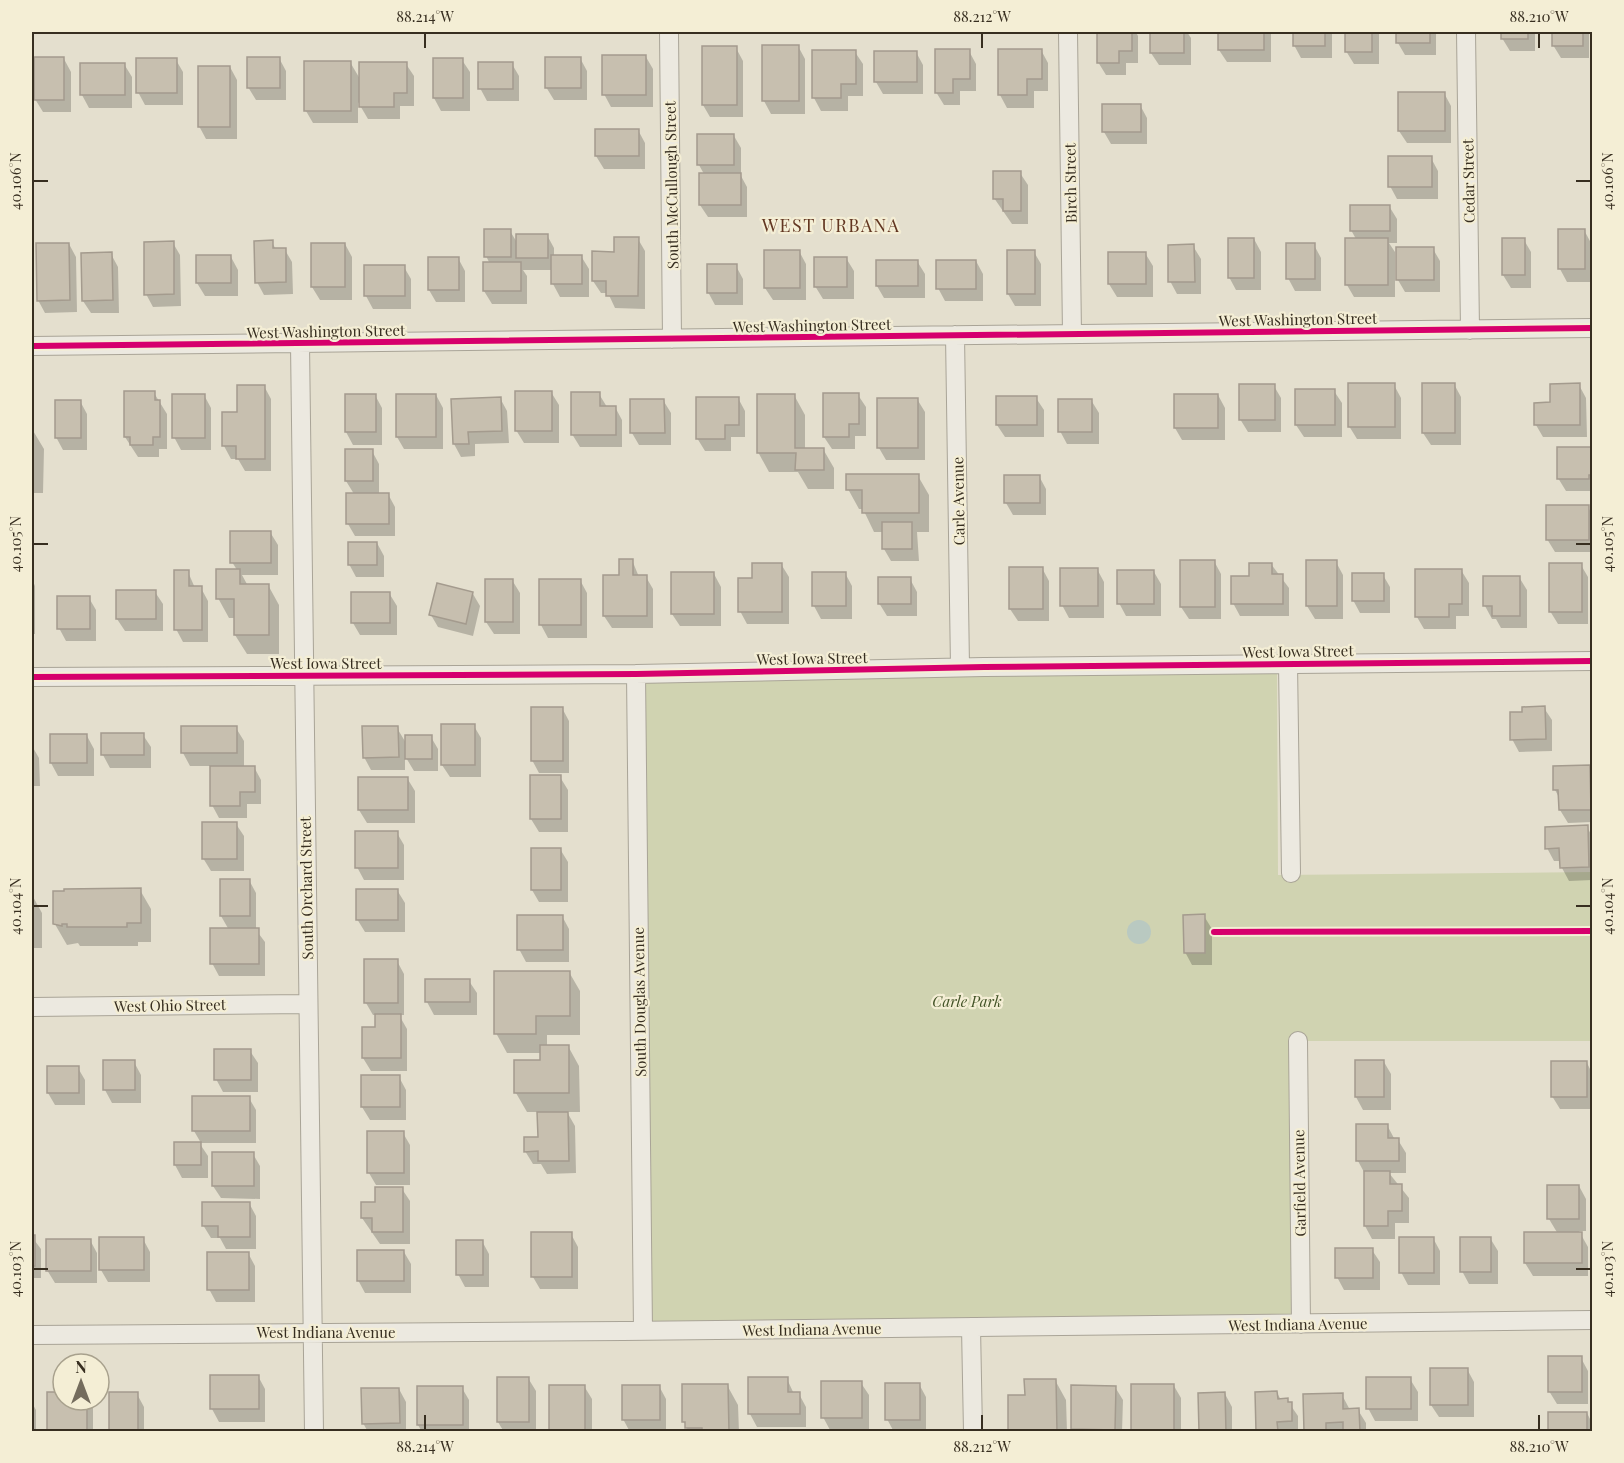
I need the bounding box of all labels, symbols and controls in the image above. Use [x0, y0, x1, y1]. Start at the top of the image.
text: 88.214°W [396, 6, 454, 26]
text: 88.212°W [953, 6, 1011, 26]
text: 88.210°W [1509, 6, 1569, 26]
street label: South McCullough Street [660, 100, 682, 269]
street label: Cedar Street [1457, 138, 1479, 223]
street label: Birch Street [1059, 142, 1081, 223]
text: 40.106°N [5, 152, 25, 210]
text: 40.106°N [1597, 152, 1617, 210]
district label: WEST URBANA [761, 213, 900, 237]
street label: West Washington Street [1218, 308, 1378, 330]
street label: West Washington Street [732, 314, 892, 336]
street label: West Washington Street [246, 320, 406, 342]
street label: Carle Avenue [947, 457, 969, 545]
text: 40.105°N [5, 515, 25, 572]
text: 40.105°N [1597, 515, 1617, 572]
street label: West Iowa Street [1241, 640, 1355, 662]
street label: West Iowa Street [755, 647, 869, 669]
street label: West Iowa Street [269, 653, 382, 673]
street label: South Orchard Street [295, 816, 317, 960]
text: 40.104°N [5, 877, 25, 935]
text: 40.104°N [1597, 877, 1617, 935]
street label: South Douglas Avenue [628, 927, 650, 1077]
park label: Carle Park [932, 991, 1002, 1011]
street label: West Ohio Street [113, 994, 227, 1016]
street label: Garfield Avenue [1288, 1129, 1310, 1237]
text: 40.103°N [5, 1240, 25, 1297]
text: 40.103°N [1597, 1240, 1617, 1297]
street label: West Indiana Avenue [1227, 1313, 1368, 1335]
street label: West Indiana Avenue [741, 1318, 882, 1340]
street label: West Indiana Avenue [255, 1322, 396, 1342]
north arrow [51, 1352, 111, 1412]
text: N [75, 1356, 87, 1377]
text: 88.214°W [396, 1436, 454, 1456]
text: 88.212°W [953, 1436, 1011, 1456]
text: 88.210°W [1509, 1436, 1569, 1456]

